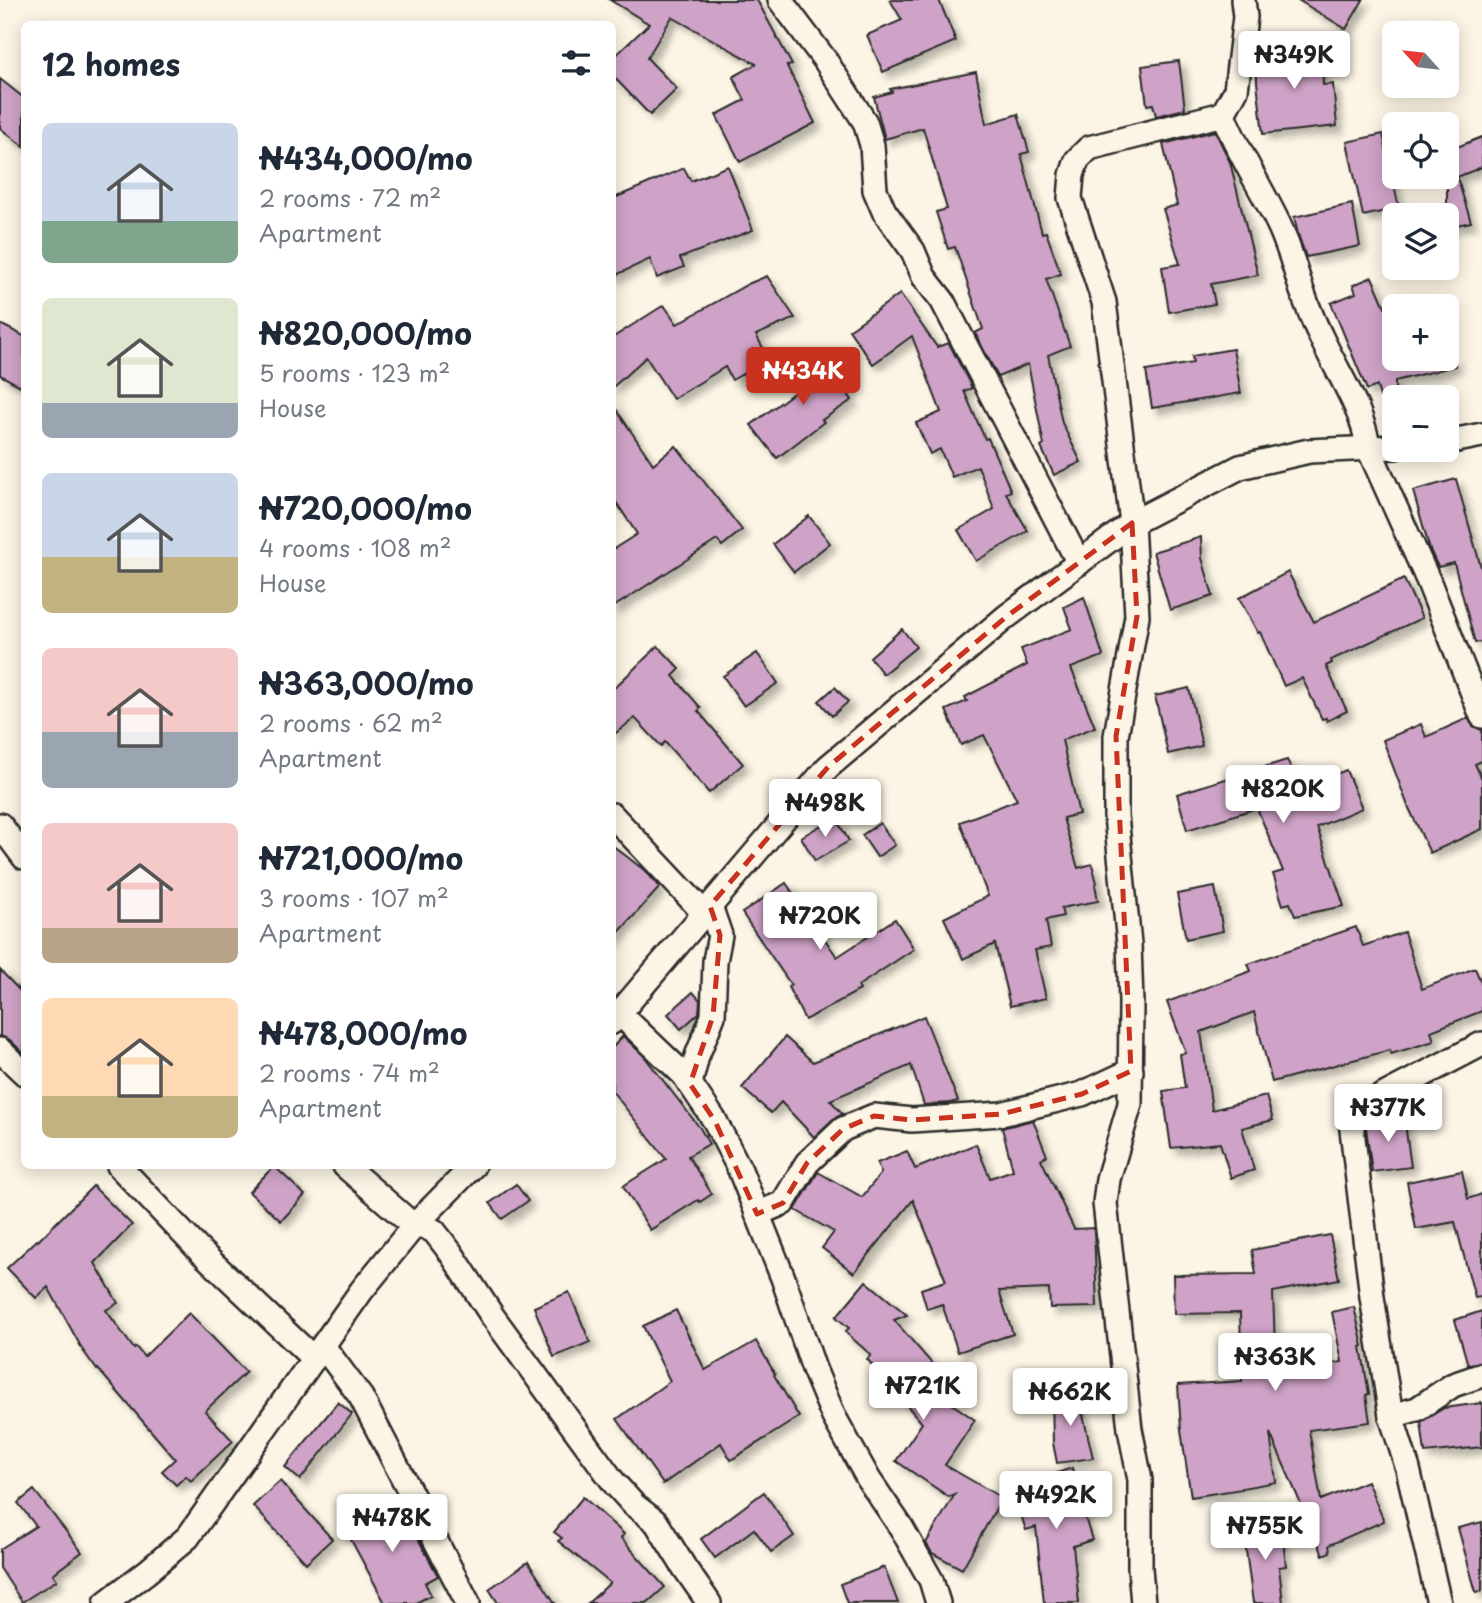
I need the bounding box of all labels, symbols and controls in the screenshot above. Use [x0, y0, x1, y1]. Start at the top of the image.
north arrow [1382, 21, 1460, 98]
map controls [1382, 21, 1459, 462]
pin: ₦349K [1245, 32, 1343, 91]
text: ₦349K [1254, 36, 1334, 71]
text: 12 homes [42, 41, 180, 86]
icon: filters [557, 44, 595, 82]
button: locate [1382, 112, 1459, 189]
text: ₦434,000/mo [259, 135, 473, 180]
icon: home [98, 151, 182, 235]
text: 2 rooms · 72 m² [259, 180, 441, 215]
button: layers [1382, 203, 1459, 280]
text: Apartment [259, 215, 382, 250]
button: + [1382, 294, 1459, 371]
text: ₦820,000/mo [259, 310, 472, 355]
icon: home [98, 326, 182, 410]
pin: ₦434K [754, 348, 852, 407]
text: ₦434K [762, 352, 844, 387]
text: 5 rooms · 123 m² [259, 355, 450, 390]
button: − [1382, 385, 1459, 462]
text: House [259, 390, 326, 425]
text: ₦720,000/mo [259, 485, 472, 530]
icon: home [98, 501, 182, 585]
text: 4 rooms · 108 m² [259, 530, 452, 565]
text: House [259, 565, 326, 600]
text: ₦363,000/mo [259, 660, 474, 705]
icon: home [98, 676, 182, 760]
text: 2 rooms · 62 m² [259, 705, 443, 740]
text: Apartment [259, 740, 382, 775]
pin: ₦820K [1234, 766, 1332, 825]
text: ₦820K [1242, 770, 1324, 805]
pin: ₦498K [776, 780, 874, 839]
text: ₦498K [785, 784, 865, 819]
text: ₦721,000/mo [259, 835, 463, 880]
icon: home [98, 851, 182, 935]
text: 3 rooms · 107 m² [259, 880, 449, 915]
pin: ₦720K [771, 892, 869, 952]
text: ₦720K [779, 897, 861, 932]
text: Apartment [259, 915, 382, 950]
text: ₦478,000/mo [259, 1010, 467, 1055]
icon: home [98, 1026, 182, 1110]
text: 2 rooms · 74 m² [259, 1055, 440, 1090]
pin: ₦377K [1339, 1084, 1437, 1144]
text: ₦377K [1350, 1089, 1426, 1124]
text: Apartment [259, 1090, 382, 1125]
pin: ₦363K [1226, 1334, 1324, 1393]
text: ₦363K [1234, 1338, 1316, 1373]
pin: ₦721K [874, 1362, 972, 1422]
text: ₦721K [885, 1367, 961, 1402]
pin: ₦662K [1021, 1368, 1119, 1428]
text: ₦662K [1029, 1373, 1111, 1408]
pin: ₦492K [1007, 1472, 1105, 1531]
text: ₦492K [1015, 1476, 1097, 1511]
pin: ₦478K [343, 1494, 441, 1554]
text: ₦478K [353, 1499, 431, 1534]
pin: ₦755K [1216, 1502, 1314, 1562]
text: ₦755K [1227, 1507, 1303, 1542]

